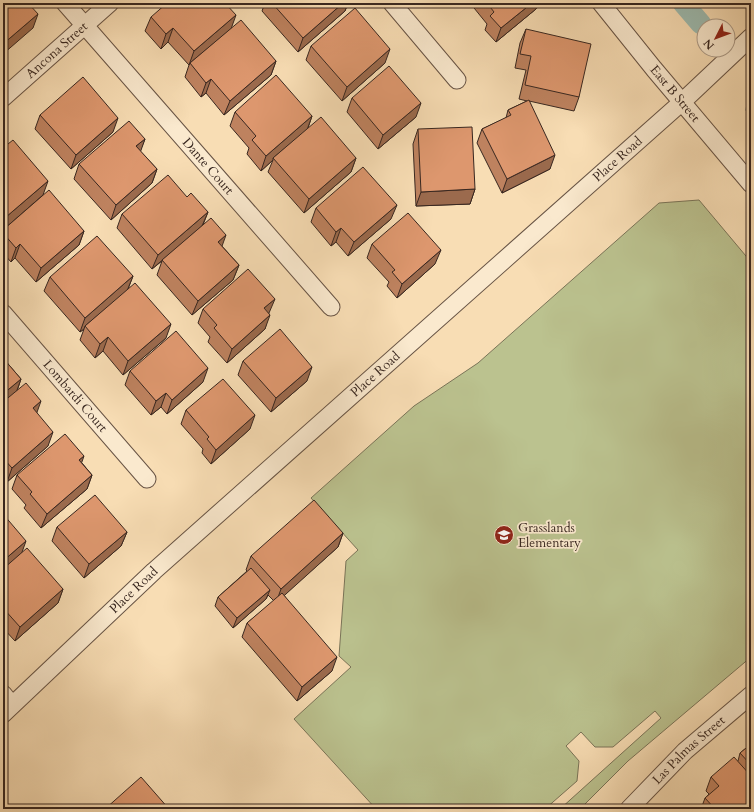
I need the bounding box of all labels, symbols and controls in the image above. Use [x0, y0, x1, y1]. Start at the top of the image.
street label: Ancona Street [22, 18, 92, 83]
north arrow [696, 18, 736, 58]
text: N [700, 35, 718, 53]
street label: East B Street [646, 61, 704, 126]
street label: Place Road [589, 132, 646, 186]
street label: Dante Court [178, 134, 238, 199]
street label: Place Road [347, 348, 404, 401]
street label: Lombardi Court [39, 356, 111, 436]
place label: Grasslands Elementary [518, 519, 581, 552]
school or university icon: Grasslands Elementary [493, 524, 515, 546]
street label: Place Road [106, 563, 162, 618]
street label: Las Palmas Street [648, 712, 729, 789]

